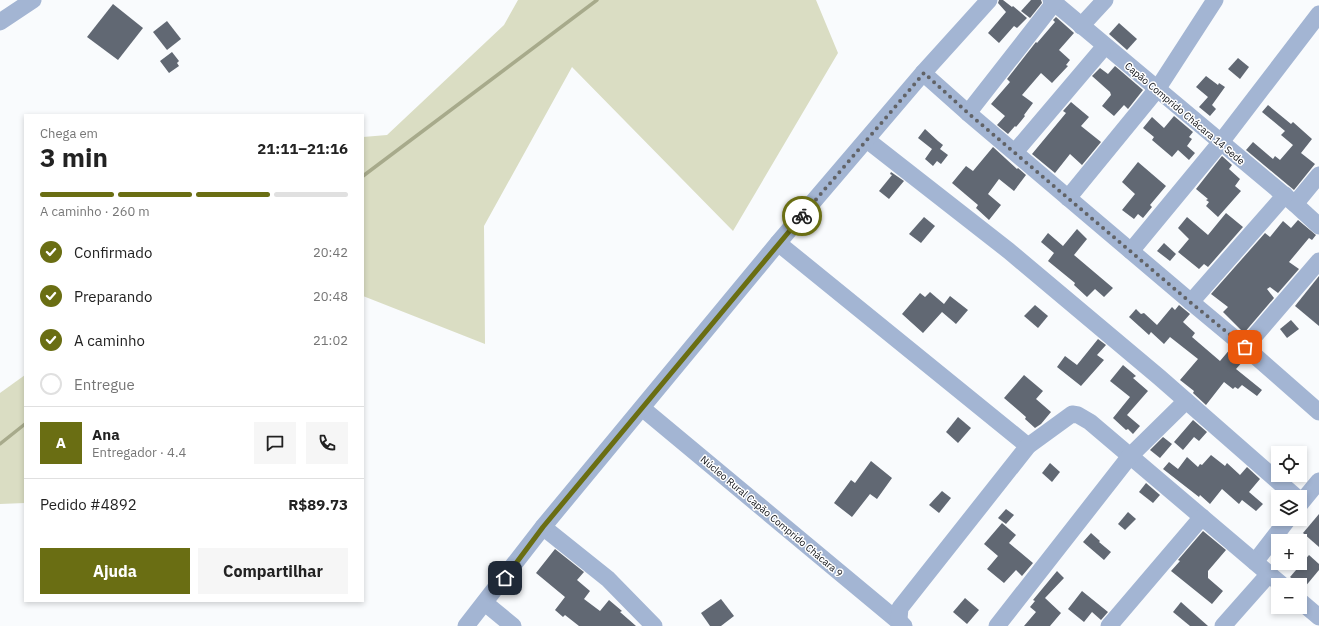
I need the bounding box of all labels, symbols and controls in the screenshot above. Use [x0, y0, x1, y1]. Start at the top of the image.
street label: Capão Comprido Chácara 14 Sede [1122, 59, 1248, 168]
text: Chega em [40, 125, 98, 142]
text: 21:11–21:16 [257, 139, 348, 158]
text: 3 min [40, 140, 108, 174]
courier [782, 196, 822, 236]
text: A caminho · 260 m [40, 203, 150, 220]
icon: bike [791, 205, 813, 227]
icon: check [40, 241, 62, 263]
text: Confirmado [74, 243, 152, 262]
text: 20:42 [313, 244, 348, 261]
icon: check [40, 285, 62, 307]
text: Preparando [74, 287, 152, 306]
text: 20:48 [313, 288, 348, 305]
icon: check [40, 329, 62, 351]
pin [1228, 330, 1262, 364]
text: A caminho [74, 331, 145, 350]
text: 21:02 [313, 332, 348, 349]
icon: bag [1234, 336, 1256, 358]
text: Entregue [74, 375, 135, 394]
button: chat [254, 422, 296, 464]
button: phone [306, 422, 348, 464]
text: Ana [92, 425, 120, 444]
text: A [56, 433, 66, 452]
text: Entregador · 4.4 [92, 444, 186, 461]
map controls [1271, 446, 1307, 614]
button: locate [1271, 446, 1307, 482]
street label: Núcleo Rural Capão Comprido Chácara 9 [698, 453, 846, 580]
button: layers [1271, 490, 1307, 526]
text: Pedido #4892 [40, 495, 137, 514]
text: R$89.73 [288, 495, 348, 514]
button: + [1271, 534, 1307, 570]
button: Ajuda [40, 548, 190, 594]
button: Compartilhar [198, 548, 348, 594]
pin [488, 561, 522, 595]
icon: home [494, 567, 516, 589]
button: − [1271, 578, 1307, 614]

